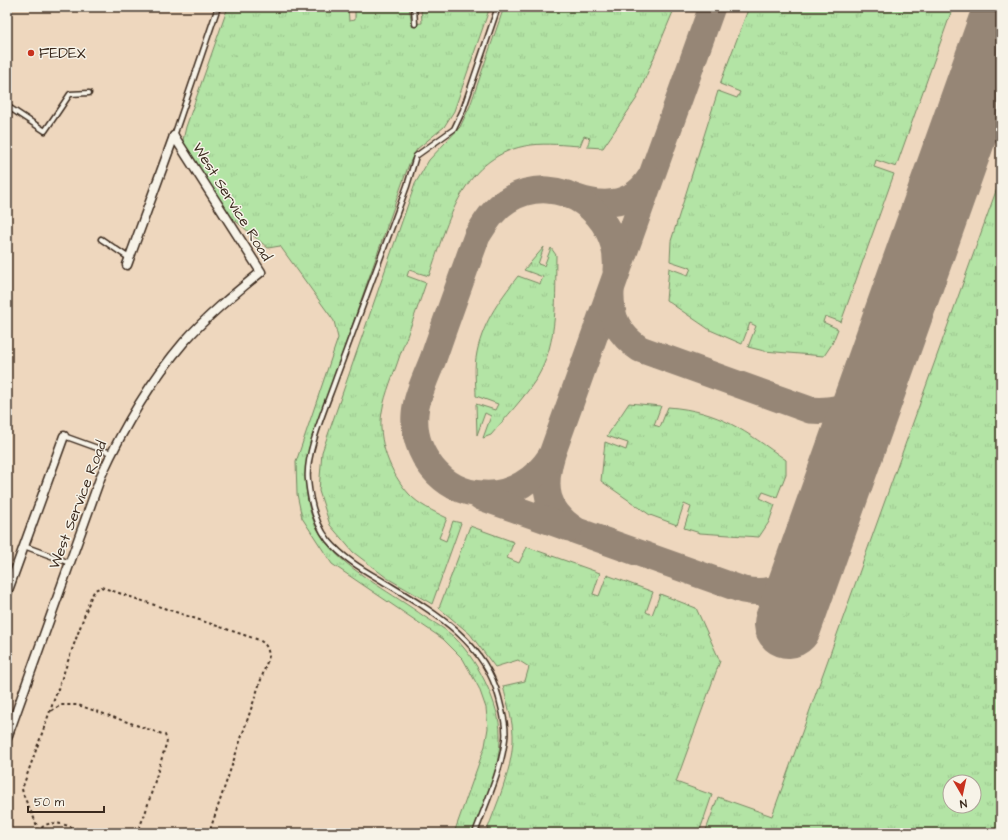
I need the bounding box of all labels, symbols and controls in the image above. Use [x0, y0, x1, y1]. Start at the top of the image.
place label: FEDEX [39, 43, 86, 64]
marker: FEDEX [26, 48, 36, 58]
street label: West Service Road [187, 139, 277, 265]
street label: West Service Road [44, 437, 112, 572]
north arrow [942, 774, 982, 814]
scale bar [28, 788, 104, 814]
text: 50 m [34, 794, 65, 811]
text: N [959, 795, 968, 811]

